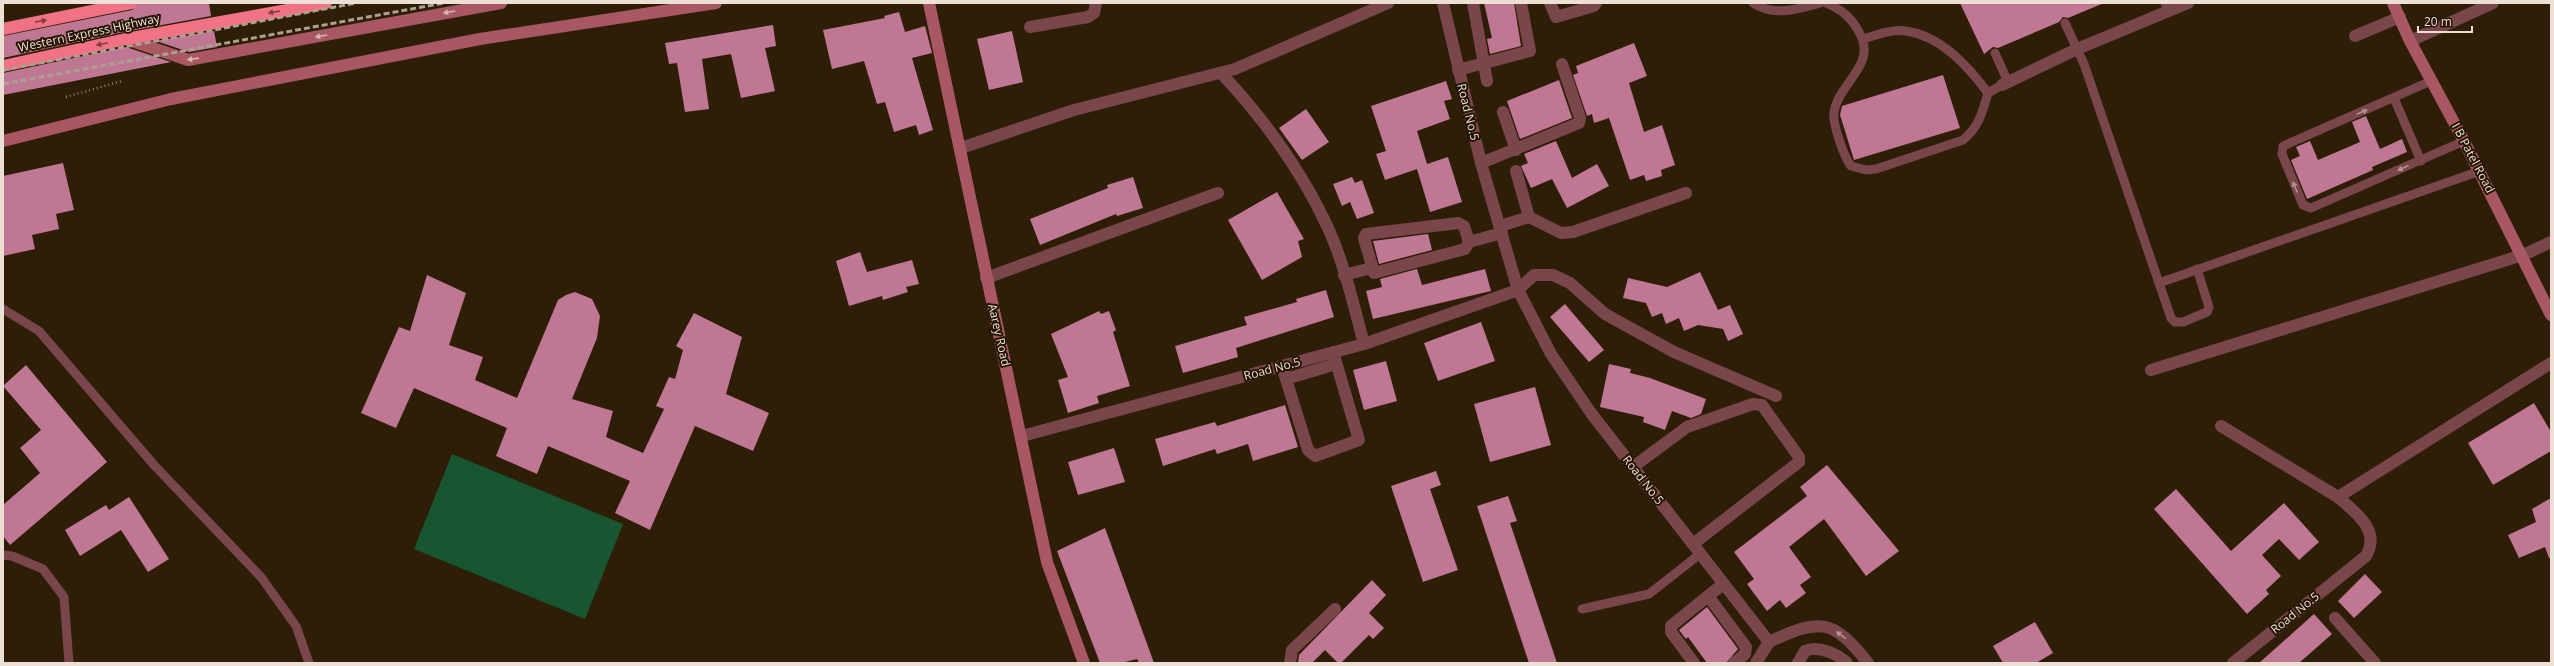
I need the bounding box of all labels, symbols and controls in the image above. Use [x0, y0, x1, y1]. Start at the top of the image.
scale bar [2418, 8, 2472, 34]
street label: Western Express Highway [17, 9, 162, 56]
one-way arrow [268, 10, 280, 16]
one-way arrow [443, 10, 455, 16]
text: 20 m [2424, 13, 2452, 30]
one-way arrow [35, 18, 47, 24]
one-way arrow [315, 33, 327, 39]
one-way arrow [95, 41, 108, 47]
one-way arrow [187, 56, 200, 62]
street label: Road No.5 [1453, 82, 1484, 142]
one-way arrow [2357, 108, 2369, 114]
street label: I B Patel Road [2448, 120, 2499, 196]
one-way arrow [2397, 166, 2409, 172]
one-way arrow [2292, 180, 2298, 192]
street label: Aarey Road [984, 302, 1015, 368]
street label: Road No.5 [1242, 353, 1302, 384]
street label: Road No.5 [1619, 452, 1668, 508]
street label: Road No.5 [2267, 588, 2323, 637]
one-way arrow [1836, 631, 1847, 640]

